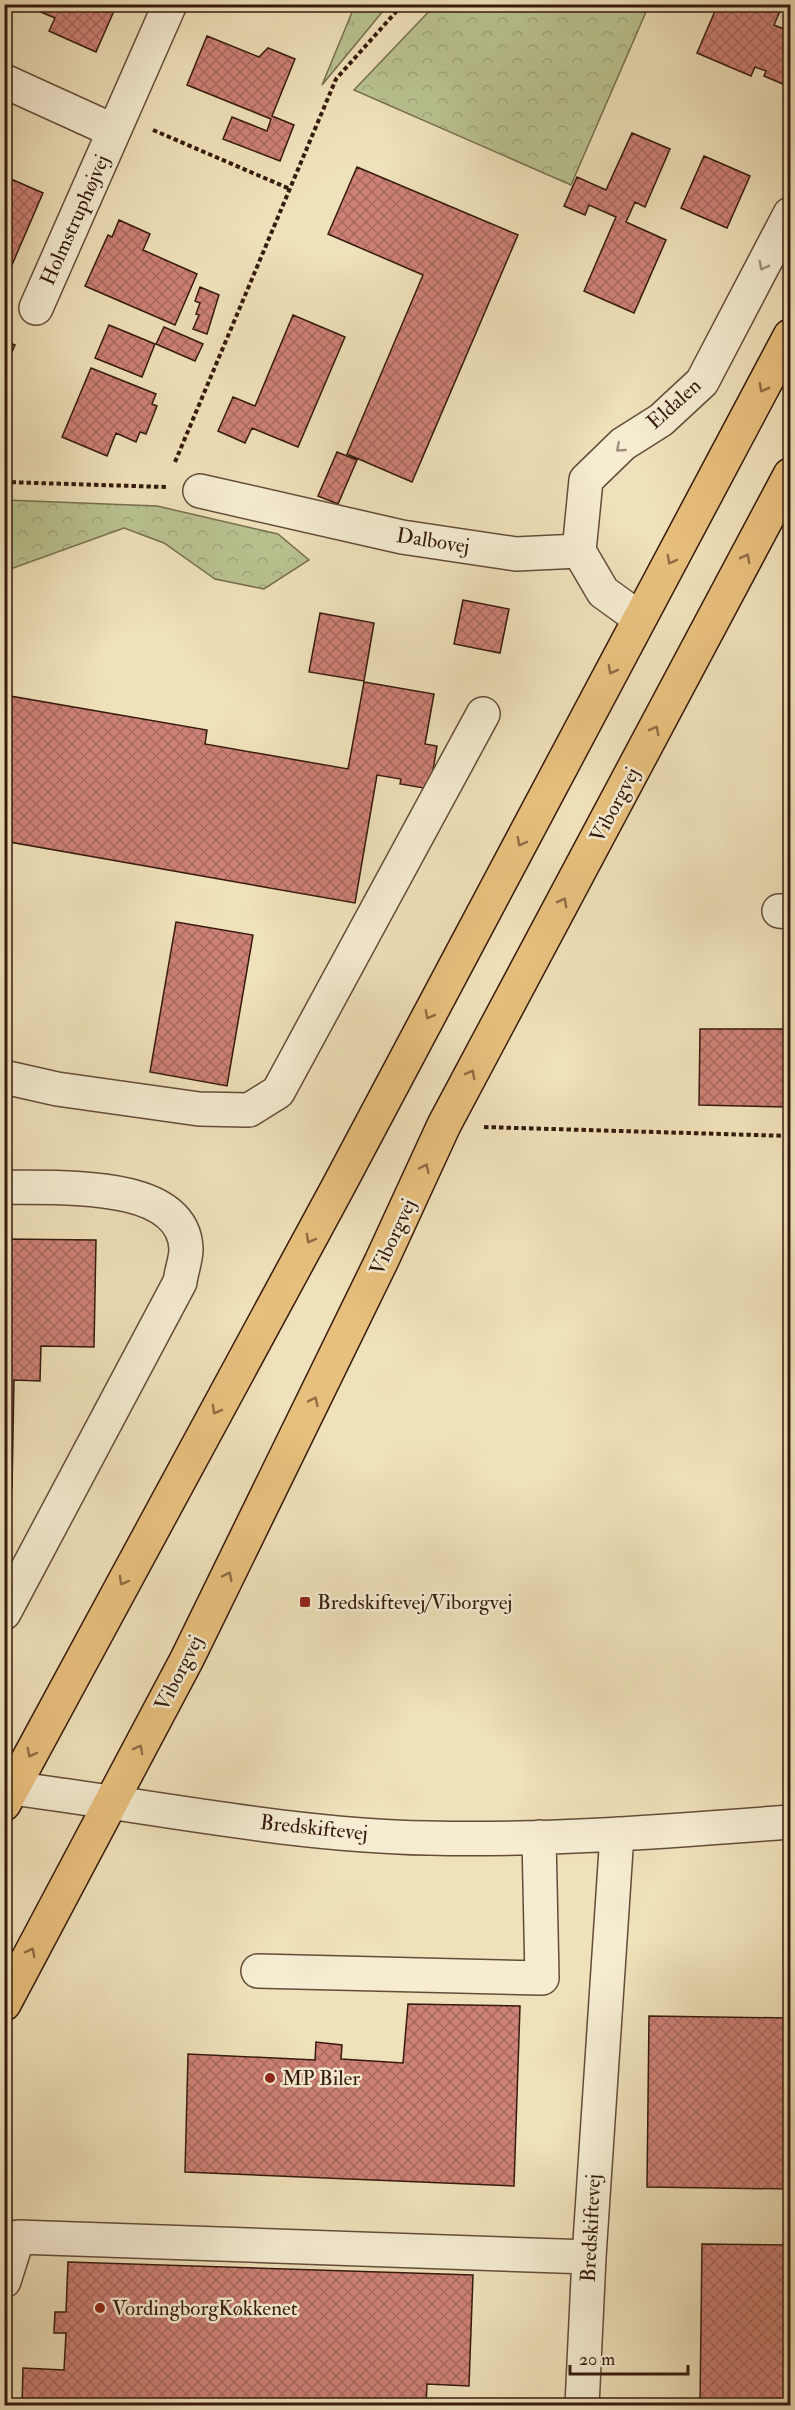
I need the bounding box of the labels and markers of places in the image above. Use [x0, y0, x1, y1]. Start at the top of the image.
place label: Bredskiftevej/Viborgvej [317, 1589, 512, 1616]
marker: Bredskiftevej/Viborgvej [298, 1595, 312, 1609]
place label: MP Biler [282, 2065, 360, 2092]
marker: MP Biler [263, 2071, 277, 2085]
place label: VordingborgKøkkenet [112, 2295, 298, 2322]
marker: VordingborgKøkkenet [93, 2301, 107, 2315]

